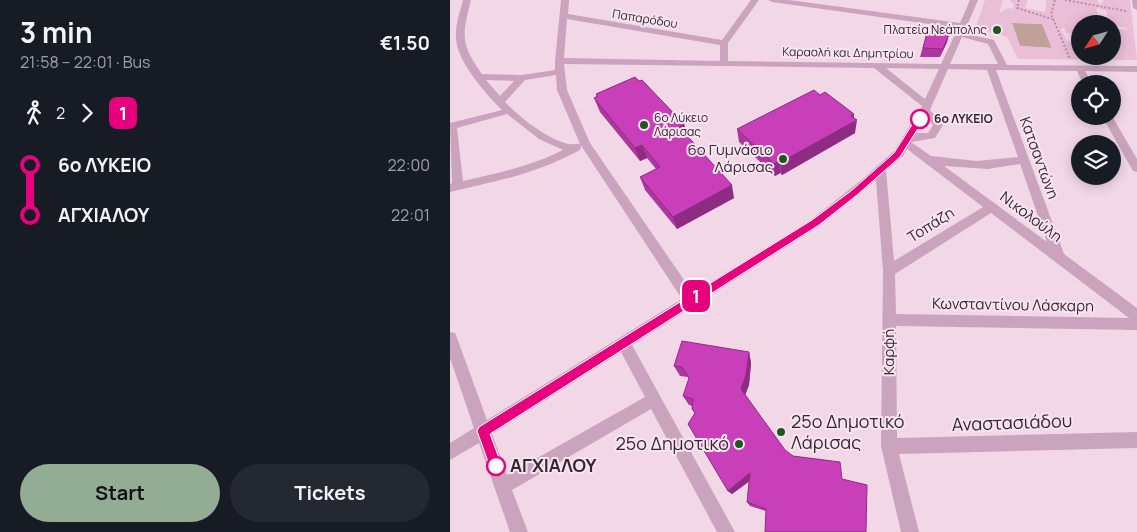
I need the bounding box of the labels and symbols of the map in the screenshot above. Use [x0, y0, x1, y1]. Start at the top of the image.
street label: Παπαρόδου [611, 5, 679, 32]
north arrow [1071, 15, 1121, 65]
place label: Πλατεία Νεάπολης [884, 21, 987, 38]
marker: Πλατεία Νεάπολης [991, 24, 1003, 36]
street label: Καραολή και Δημητρίου [782, 43, 914, 62]
place label: 6ο Λύκειο Λάρισας [654, 109, 708, 140]
marker: 6o ΛΥΚΕΙΟ [910, 109, 930, 129]
place label: 6o ΛΥΚΕΙΟ [934, 110, 993, 127]
street label: Κατσαντώνη [1015, 114, 1064, 202]
marker: 6ο Λύκειο Λάρισας [638, 119, 650, 131]
place label: 6ο Γυμνάσιο Λάρισας [688, 139, 773, 177]
marker: 6ο Γυμνάσιο Λάρισας [777, 153, 789, 165]
street label: Νικολούλη [996, 186, 1067, 247]
street label: Τοπάζη [903, 202, 958, 247]
line badge: 1 [680, 280, 712, 312]
street label: Κωνσταντίνου Λάσκαρη [932, 293, 1094, 316]
street label: Καρφή [878, 329, 899, 375]
street label: Αναστασιάδου [951, 408, 1073, 436]
place label: 25ο Δημοτικό Λάρισας [791, 409, 904, 454]
marker: 25ο Δημοτικό Λάρισας [775, 426, 787, 438]
place label: 25ο Δημοτικό [616, 431, 729, 455]
marker: 25ο Δημοτικό [733, 438, 745, 450]
place label: ΑΓΧΙΑΛΟΥ [510, 453, 597, 477]
marker: ΑΓΧΙΑΛΟΥ [486, 456, 506, 476]

